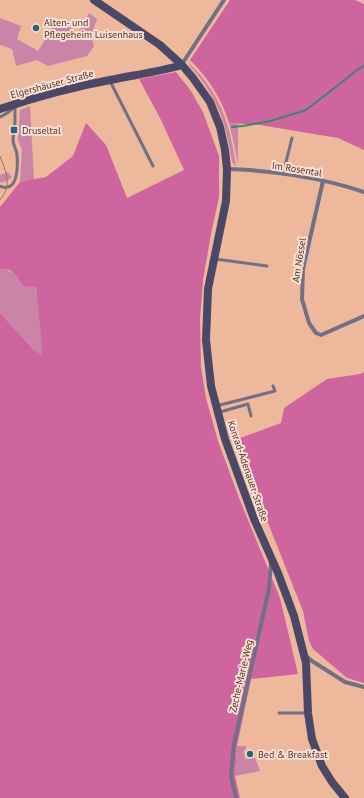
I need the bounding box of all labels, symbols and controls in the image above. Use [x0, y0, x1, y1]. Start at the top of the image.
place label: Alten- und Pflegeheim Luisenhaus [44, 16, 143, 41]
marker: Alten- und Pflegeheim Luisenhaus [31, 23, 41, 33]
street label: Elgershäuser Straße [9, 67, 95, 101]
place label: Druseltal [22, 124, 61, 137]
marker: Druseltal [9, 125, 19, 135]
street label: Im Rosental [271, 159, 323, 179]
street label: Am Nössel [289, 237, 309, 283]
street label: Konrad-Adenauer-Straße [225, 419, 271, 523]
street label: Zeche-Marie-Weg [226, 638, 256, 714]
place label: Bed & Breakfast [258, 748, 328, 761]
marker: Bed & Breakfast [245, 749, 255, 759]

